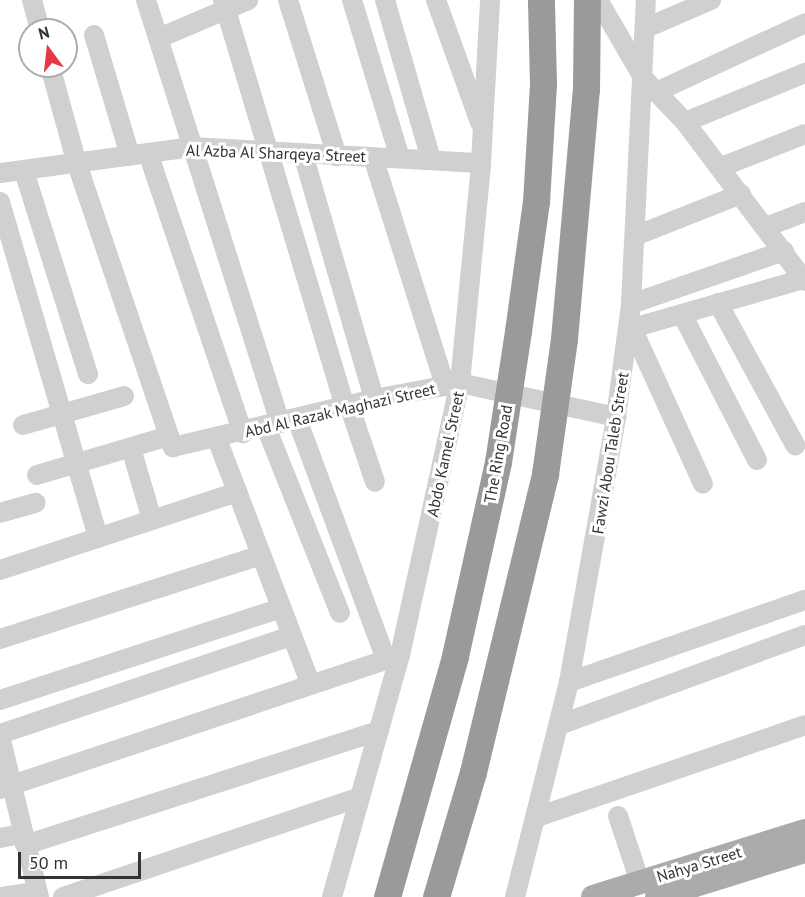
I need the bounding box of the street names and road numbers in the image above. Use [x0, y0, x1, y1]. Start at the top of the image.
street label: Al Azba Al Sharqeya Street [185, 140, 367, 166]
street label: Fawzi Abou Taleb Street [588, 370, 632, 536]
street label: Abd Al Razak Maghazi Street [242, 379, 438, 441]
street label: Abdo Kamel Street [422, 390, 468, 518]
street label: The Ring Road [480, 403, 516, 505]
street label: Nahya Street [654, 842, 744, 886]

